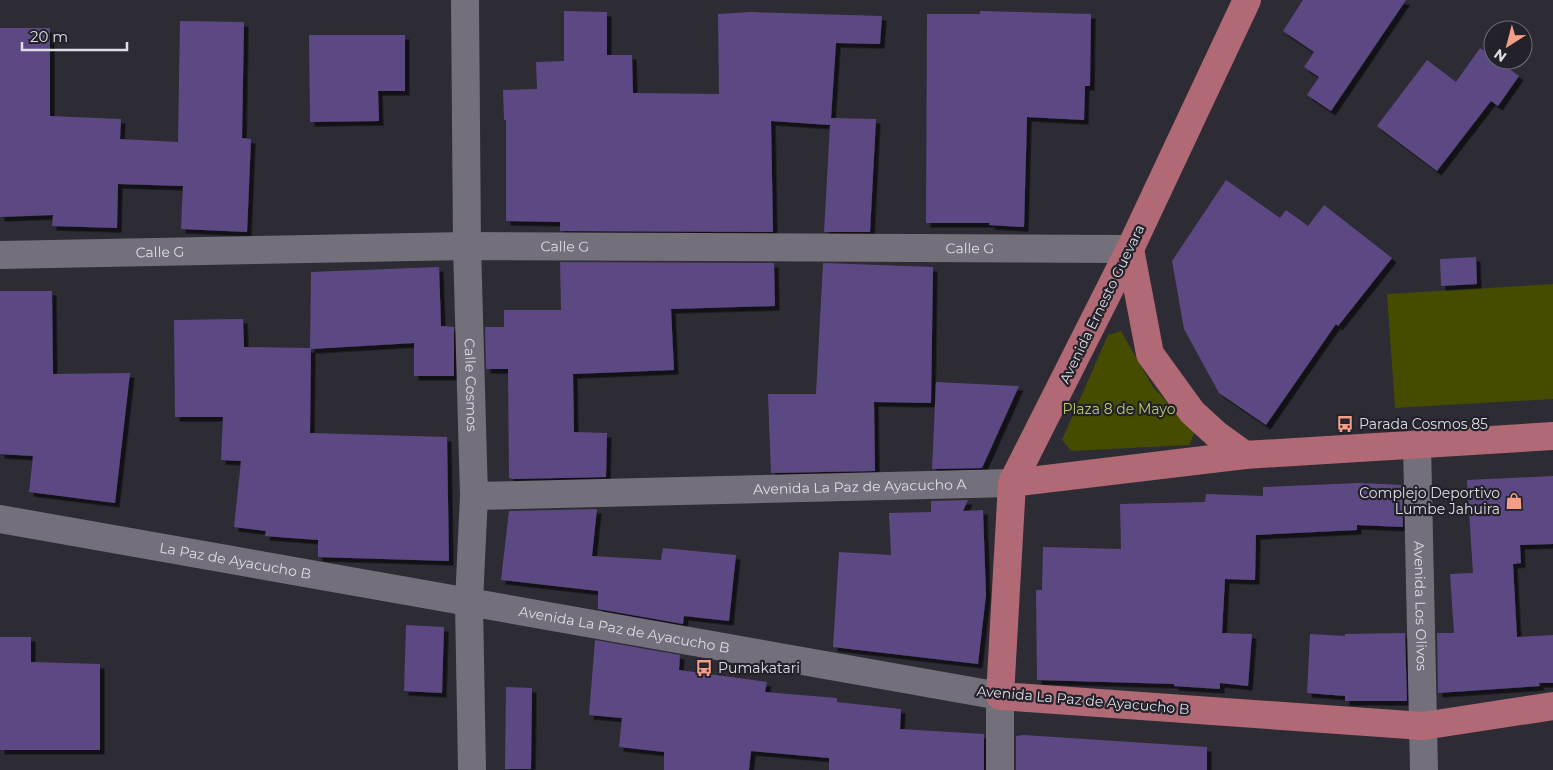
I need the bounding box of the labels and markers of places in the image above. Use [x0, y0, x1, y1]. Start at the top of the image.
bus stop icon: Parada Cosmos 85 [1335, 414, 1355, 434]
place label: Parada Cosmos 85 [1359, 415, 1488, 433]
place label: Complejo Deportivo Lumbe Jahuira [1359, 484, 1500, 518]
shop icon: Complejo Deportivo Lumbe Jahuira [1504, 491, 1524, 511]
bus stop icon: Pumakatari [694, 658, 714, 678]
place label: Pumakatari [718, 659, 800, 677]

